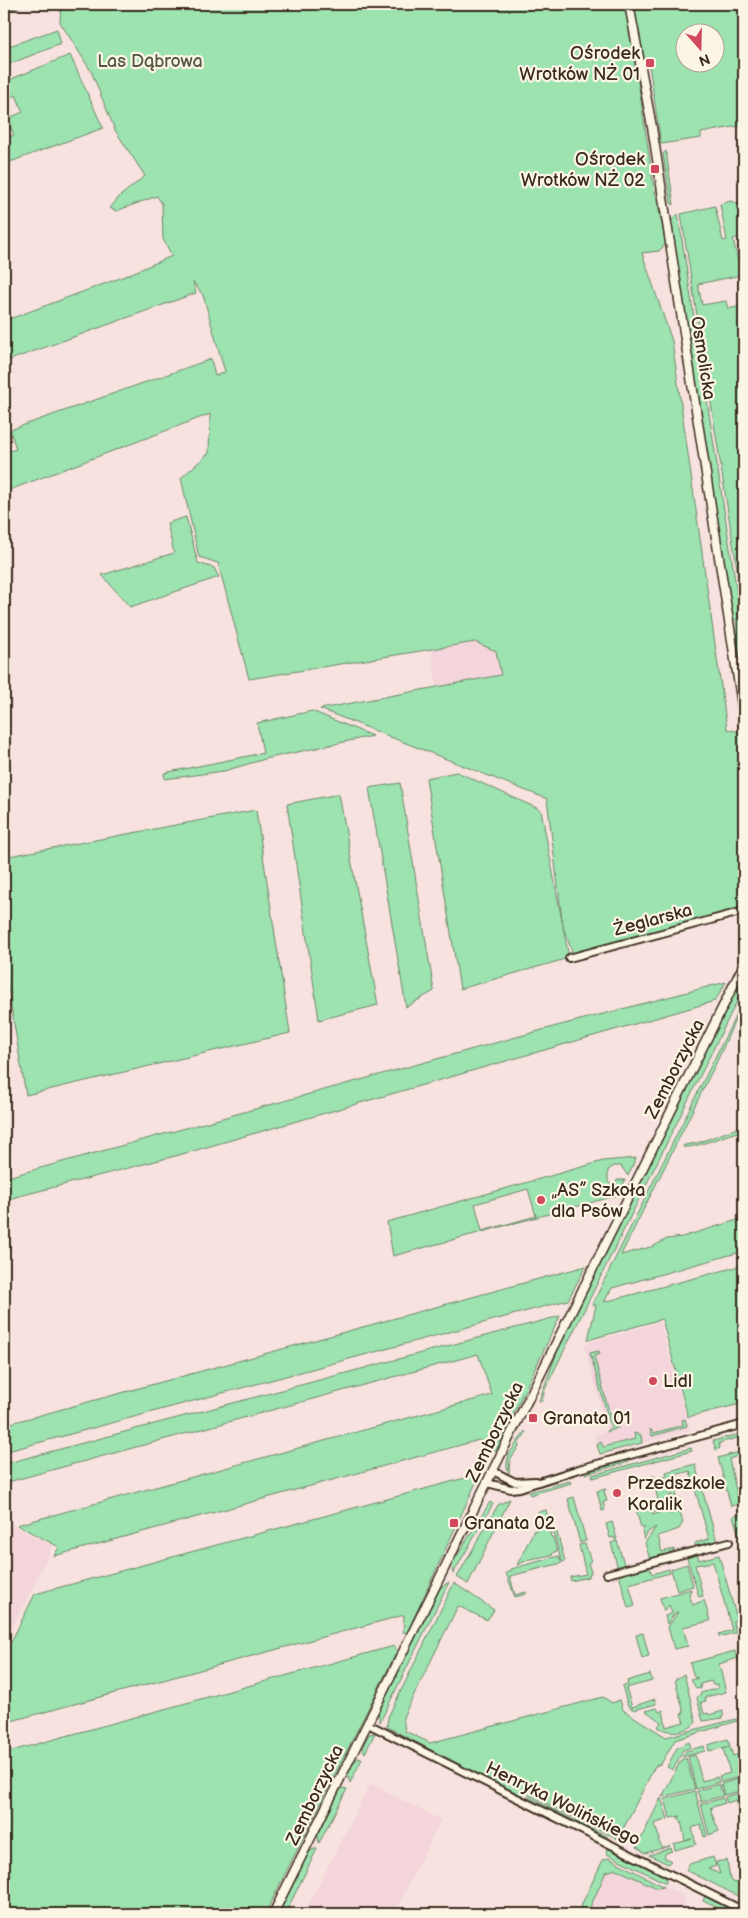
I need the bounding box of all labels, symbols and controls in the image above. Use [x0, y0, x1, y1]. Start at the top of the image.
north arrow [676, 22, 726, 72]
place label: Ośrodek Wrotków NŻ 01 [519, 43, 640, 85]
text: N [696, 50, 712, 70]
park label: Las Dąbrowa [97, 51, 203, 72]
marker: Ośrodek Wrotków NŻ 01 [644, 57, 656, 69]
place label: Ośrodek Wrotków NŻ 02 [521, 149, 645, 191]
marker: Ośrodek Wrotków NŻ 02 [649, 163, 661, 175]
street label: Osmolicka [686, 315, 720, 401]
street label: Żeglarska [610, 899, 694, 941]
street label: Zemborzycka [641, 1016, 709, 1123]
place label: „AS” Szkoła dla Psów [551, 1180, 645, 1222]
marker: „AS” Szkoła dla Psów [535, 1194, 547, 1206]
place label: Lidl [663, 1371, 692, 1392]
marker: Lidl [647, 1375, 659, 1387]
street label: Zemborzycka [461, 1379, 528, 1486]
place label: Granata 01 [543, 1408, 631, 1429]
marker: Granata 01 [527, 1412, 539, 1424]
place label: Przedszkole Koralik [627, 1473, 726, 1515]
marker: Przedszkole Koralik [611, 1487, 623, 1499]
place label: Granata 02 [464, 1513, 556, 1534]
marker: Granata 02 [448, 1517, 460, 1529]
street label: Zemborzycka [281, 1742, 348, 1849]
street label: Henryka Wolińskiego [482, 1757, 644, 1851]

